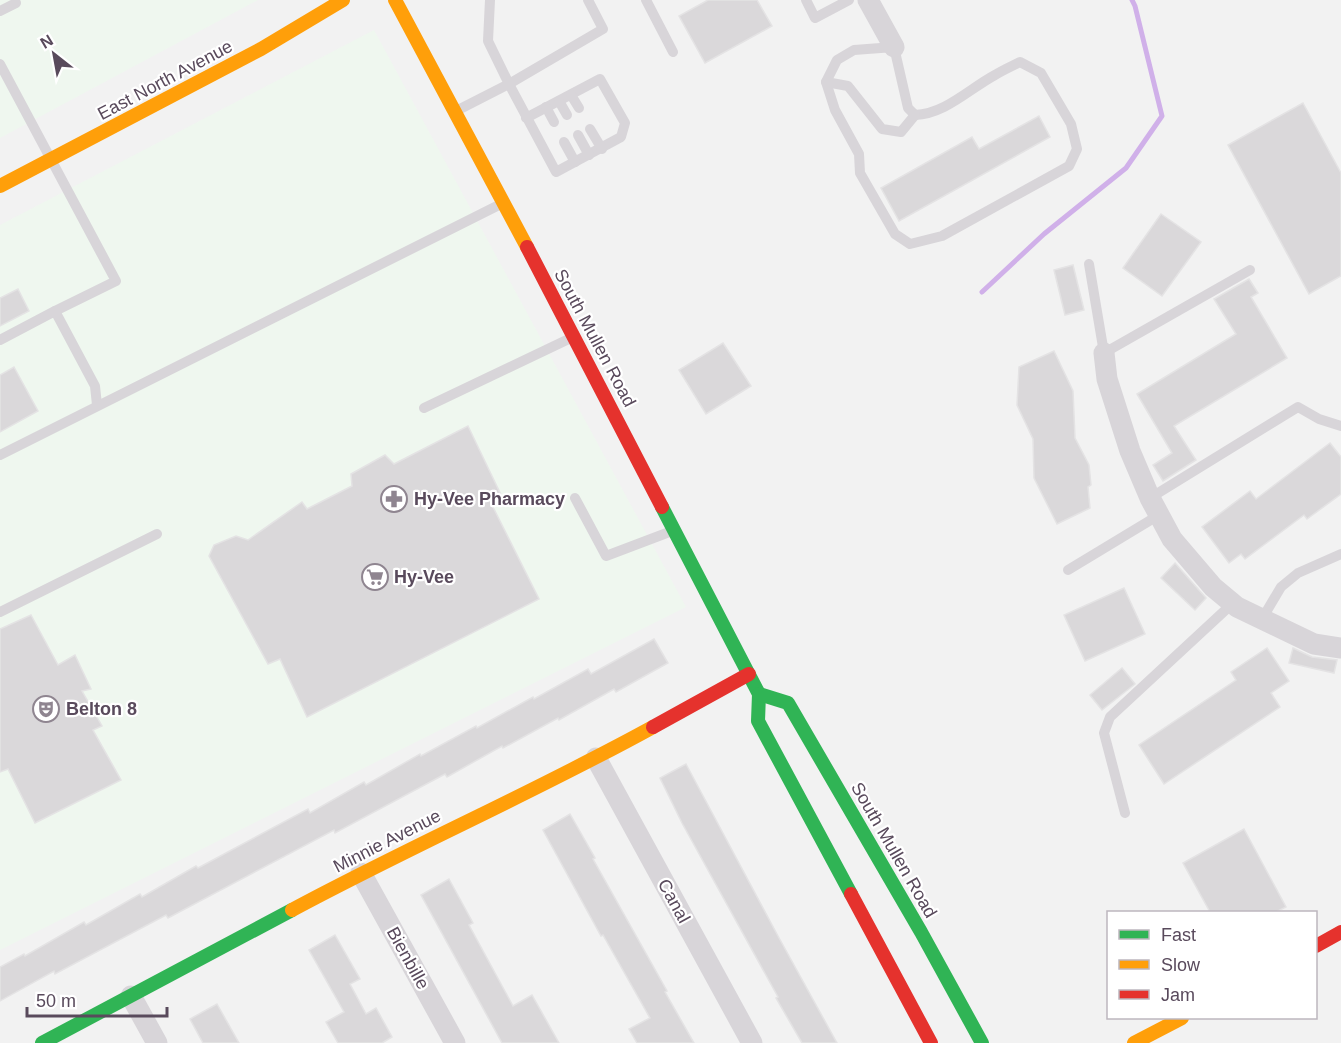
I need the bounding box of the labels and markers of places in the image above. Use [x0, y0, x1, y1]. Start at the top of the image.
pharmacy icon: Hy-Vee Pharmacy [379, 484, 409, 514]
place label: Hy-Vee Pharmacy [414, 489, 565, 509]
supermarket icon: Hy-Vee [360, 562, 390, 592]
place label: Hy-Vee [394, 567, 454, 587]
theatre icon: Belton 8 [31, 694, 61, 724]
place label: Belton 8 [66, 699, 137, 719]

